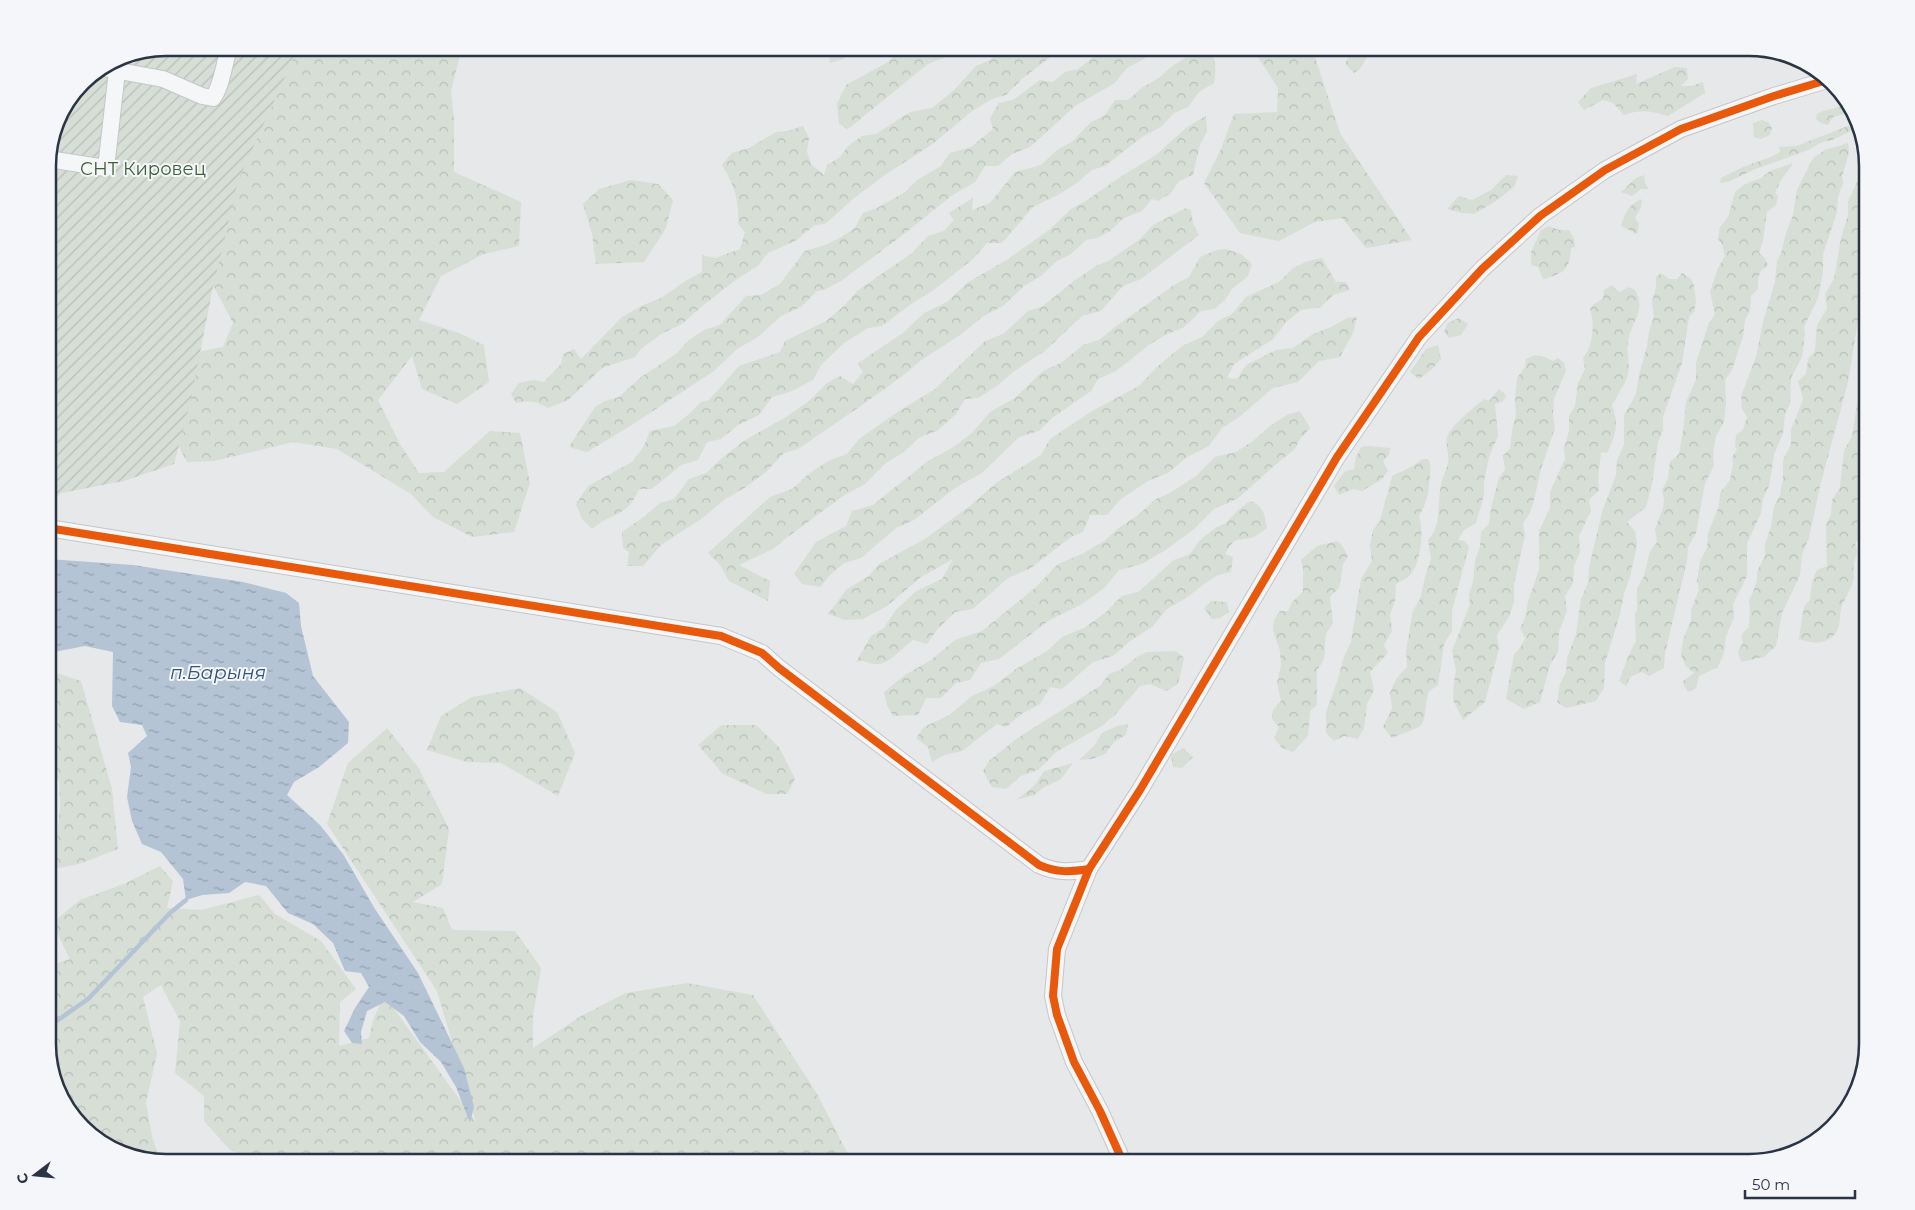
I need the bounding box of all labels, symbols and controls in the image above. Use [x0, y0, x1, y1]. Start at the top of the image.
park label: СНТ Кировец [80, 158, 206, 180]
water label: п.Барыня [170, 661, 266, 684]
north arrow [10, 1150, 60, 1200]
scale bar [1745, 1168, 1855, 1200]
text: С [12, 1171, 33, 1186]
text: 50 m [1752, 1175, 1790, 1194]

